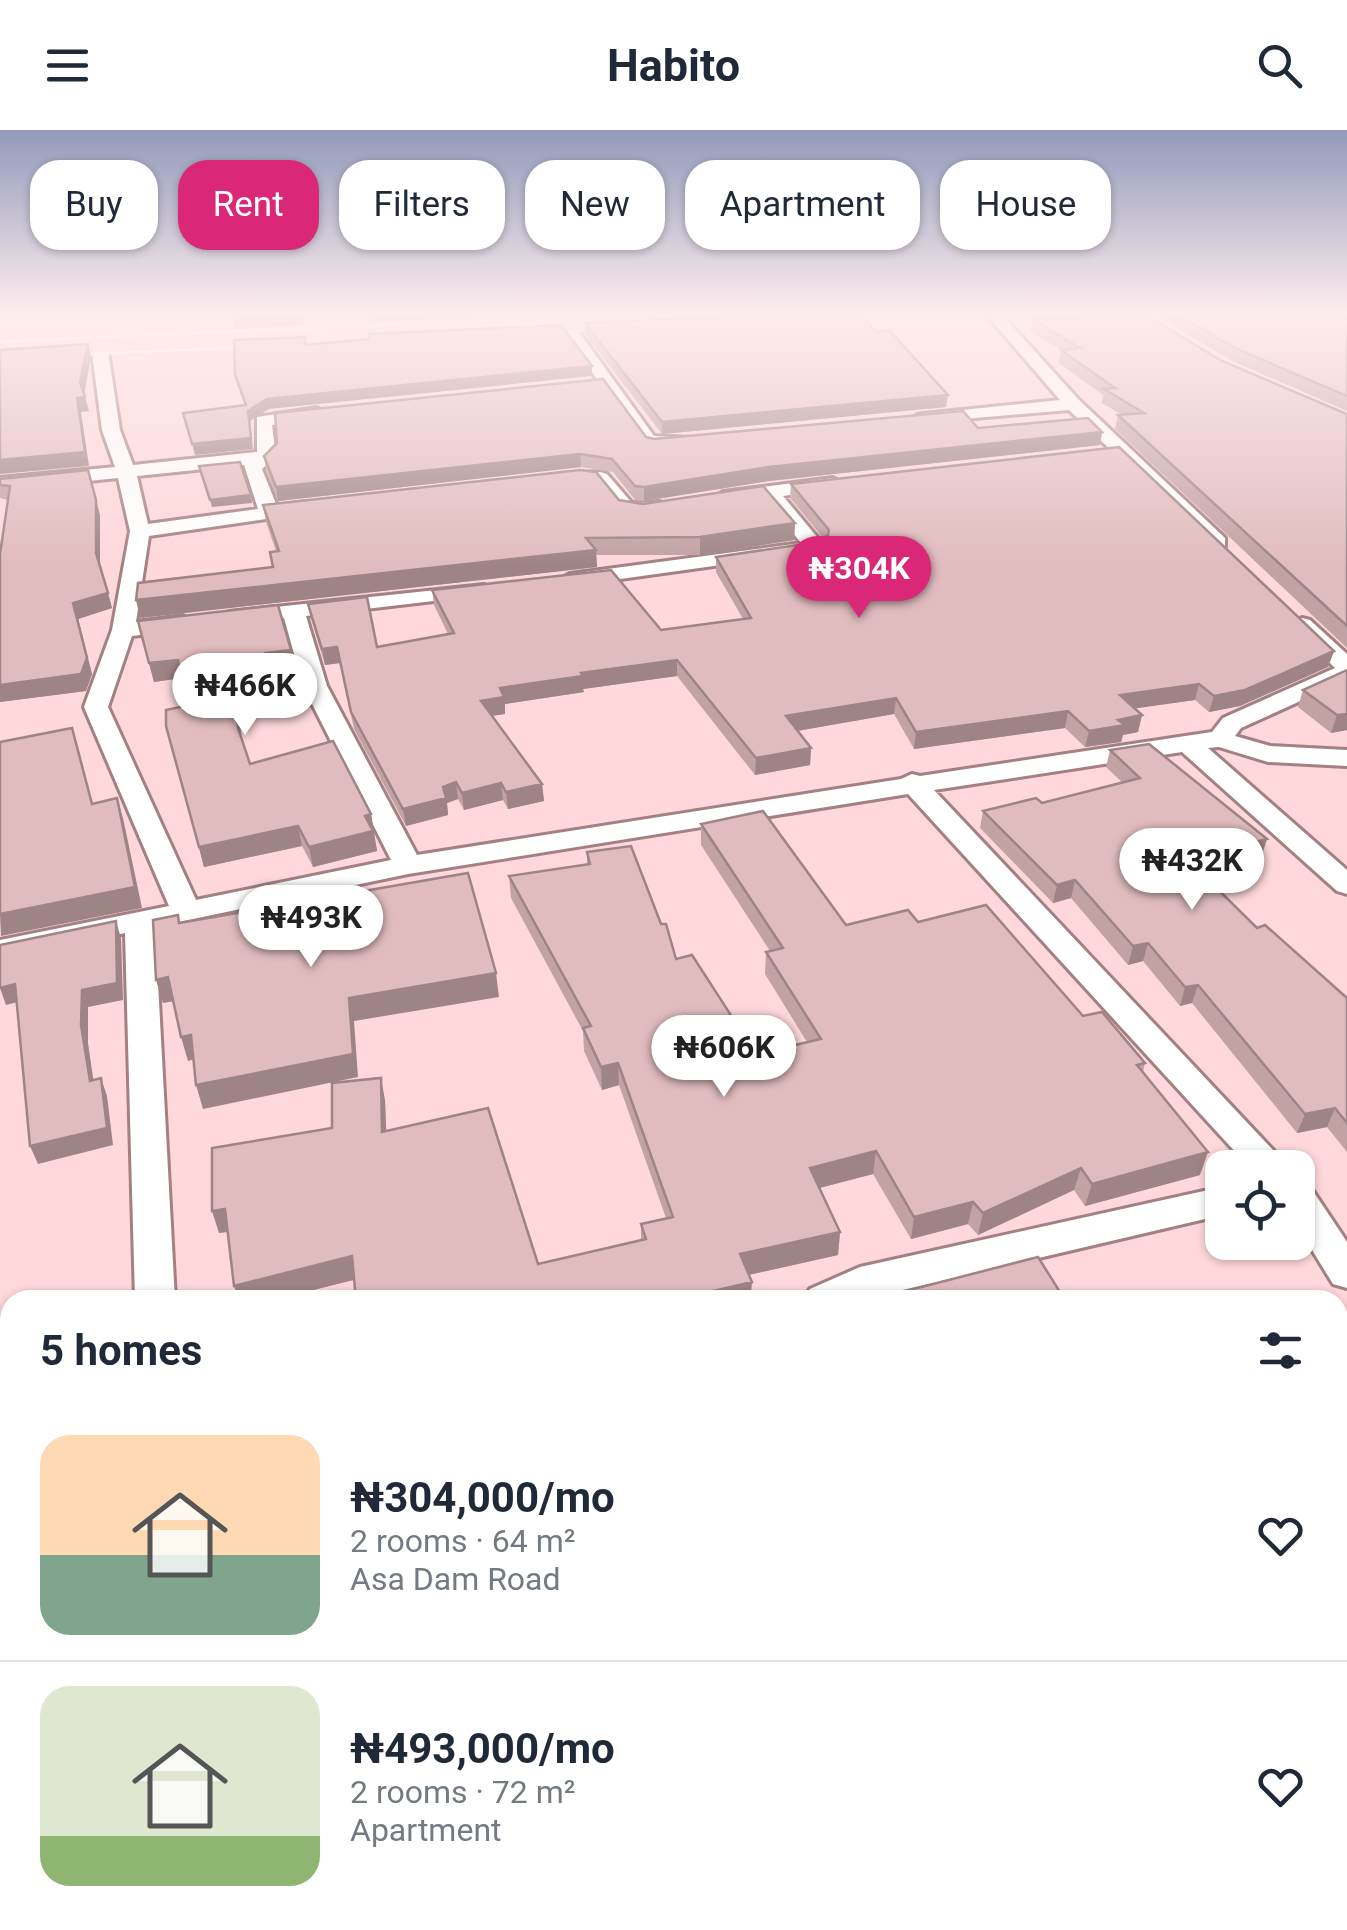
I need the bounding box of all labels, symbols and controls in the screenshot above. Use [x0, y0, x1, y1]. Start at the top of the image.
icon: menu [40, 38, 95, 93]
icon: search [1252, 38, 1307, 93]
text: Habito [607, 39, 740, 92]
chip: Buy [30, 160, 158, 250]
chip: Rent [178, 160, 319, 250]
chip: Filters [339, 160, 505, 250]
chip: New [525, 160, 665, 250]
chip: Apartment [685, 160, 920, 250]
chip: House [940, 160, 1111, 250]
pin: ₦304K [789, 536, 929, 621]
text: ₦304K [808, 549, 910, 587]
pin: ₦466K [175, 653, 315, 738]
text: ₦466K [194, 666, 296, 704]
pin: ₦432K [1122, 828, 1262, 913]
text: ₦432K [1141, 841, 1243, 879]
pin: ₦493K [241, 885, 381, 970]
text: ₦493K [260, 898, 362, 936]
pin: ₦606K [654, 1015, 794, 1100]
text: ₦606K [673, 1028, 775, 1066]
map controls [1205, 1150, 1315, 1260]
button: locate [1205, 1150, 1315, 1260]
icon: filters [1253, 1323, 1308, 1378]
text: 5 homes [40, 1326, 202, 1375]
text: ₦304,000/mo [350, 1473, 615, 1522]
icon: home [120, 1475, 240, 1595]
icon: heart [1253, 1508, 1308, 1563]
text: 2 rooms · 64 m² [350, 1522, 575, 1560]
text: Asa Dam Road [350, 1560, 561, 1598]
text: ₦493,000/mo [350, 1724, 615, 1773]
icon: home [120, 1726, 240, 1846]
icon: heart [1253, 1759, 1308, 1814]
text: 2 rooms · 72 m² [350, 1773, 575, 1811]
text: Apartment [350, 1811, 502, 1849]

